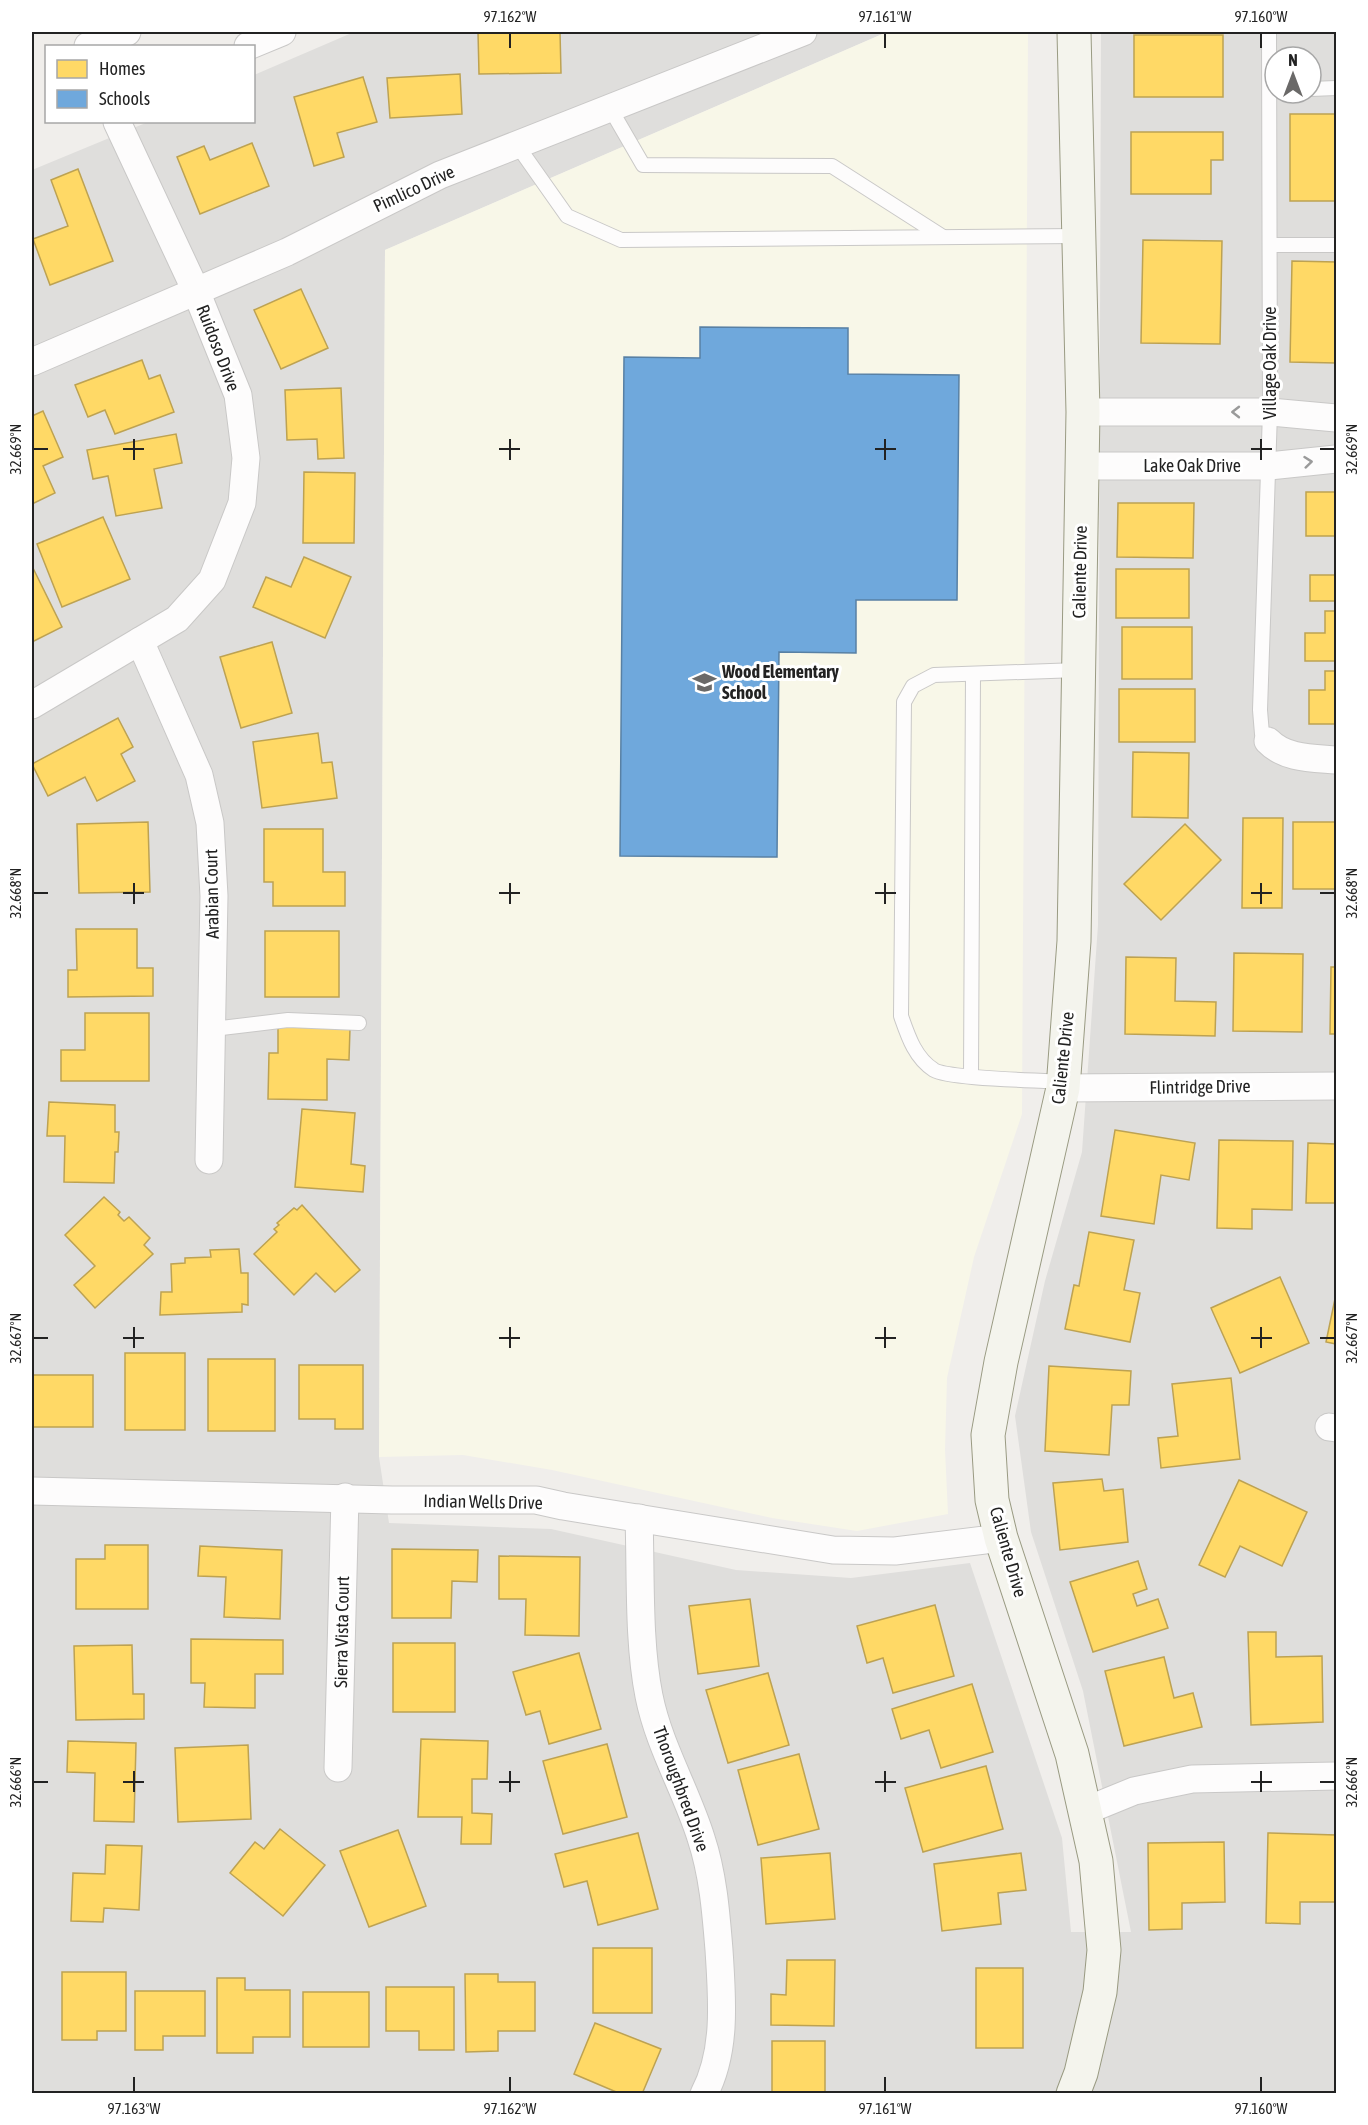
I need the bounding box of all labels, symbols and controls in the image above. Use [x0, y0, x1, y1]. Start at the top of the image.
text: 97.162°W [484, 8, 537, 25]
text: 97.161°W [859, 8, 912, 25]
text: 97.160°W [1235, 8, 1288, 25]
legend [45, 45, 255, 123]
north arrow [1263, 45, 1323, 105]
text: N [1288, 51, 1298, 69]
text: Homes [99, 58, 145, 79]
text: Schools [99, 88, 150, 109]
street label: Pimlico Drive [370, 161, 458, 216]
street label: Ruidoso Drive [192, 302, 245, 394]
street label: Village Oak Drive [1259, 306, 1280, 420]
one-way arrow [1232, 406, 1241, 418]
text: 32.669°N [7, 424, 24, 474]
text: 32.669°N [1343, 424, 1360, 474]
street label: Lake Oak Drive [1143, 455, 1241, 476]
one-way arrow [1304, 456, 1313, 469]
street label: Caliente Drive [1068, 525, 1091, 619]
place label: Wood Elementary School [721, 661, 840, 703]
school or university icon: Wood Elementary School [691, 669, 717, 695]
street label: Arabian Court [200, 849, 223, 939]
text: 32.668°N [7, 868, 24, 918]
text: 32.668°N [1343, 868, 1360, 918]
street label: Caliente Drive [1047, 1011, 1078, 1105]
street label: Flintridge Drive [1149, 1075, 1251, 1098]
text: 32.667°N [7, 1313, 24, 1363]
text: 32.667°N [1343, 1313, 1360, 1363]
street label: Indian Wells Drive [423, 1490, 543, 1513]
street label: Caliente Drive [986, 1504, 1031, 1599]
street label: Sierra Vista Court [330, 1576, 353, 1688]
street label: Thoroughbred Drive [649, 1723, 714, 1854]
text: 32.666°N [7, 1757, 24, 1807]
text: 32.666°N [1343, 1757, 1360, 1807]
text: 97.163°W [108, 2100, 161, 2117]
text: 97.162°W [484, 2100, 537, 2117]
text: 97.161°W [859, 2100, 912, 2117]
text: 97.160°W [1235, 2100, 1288, 2117]

